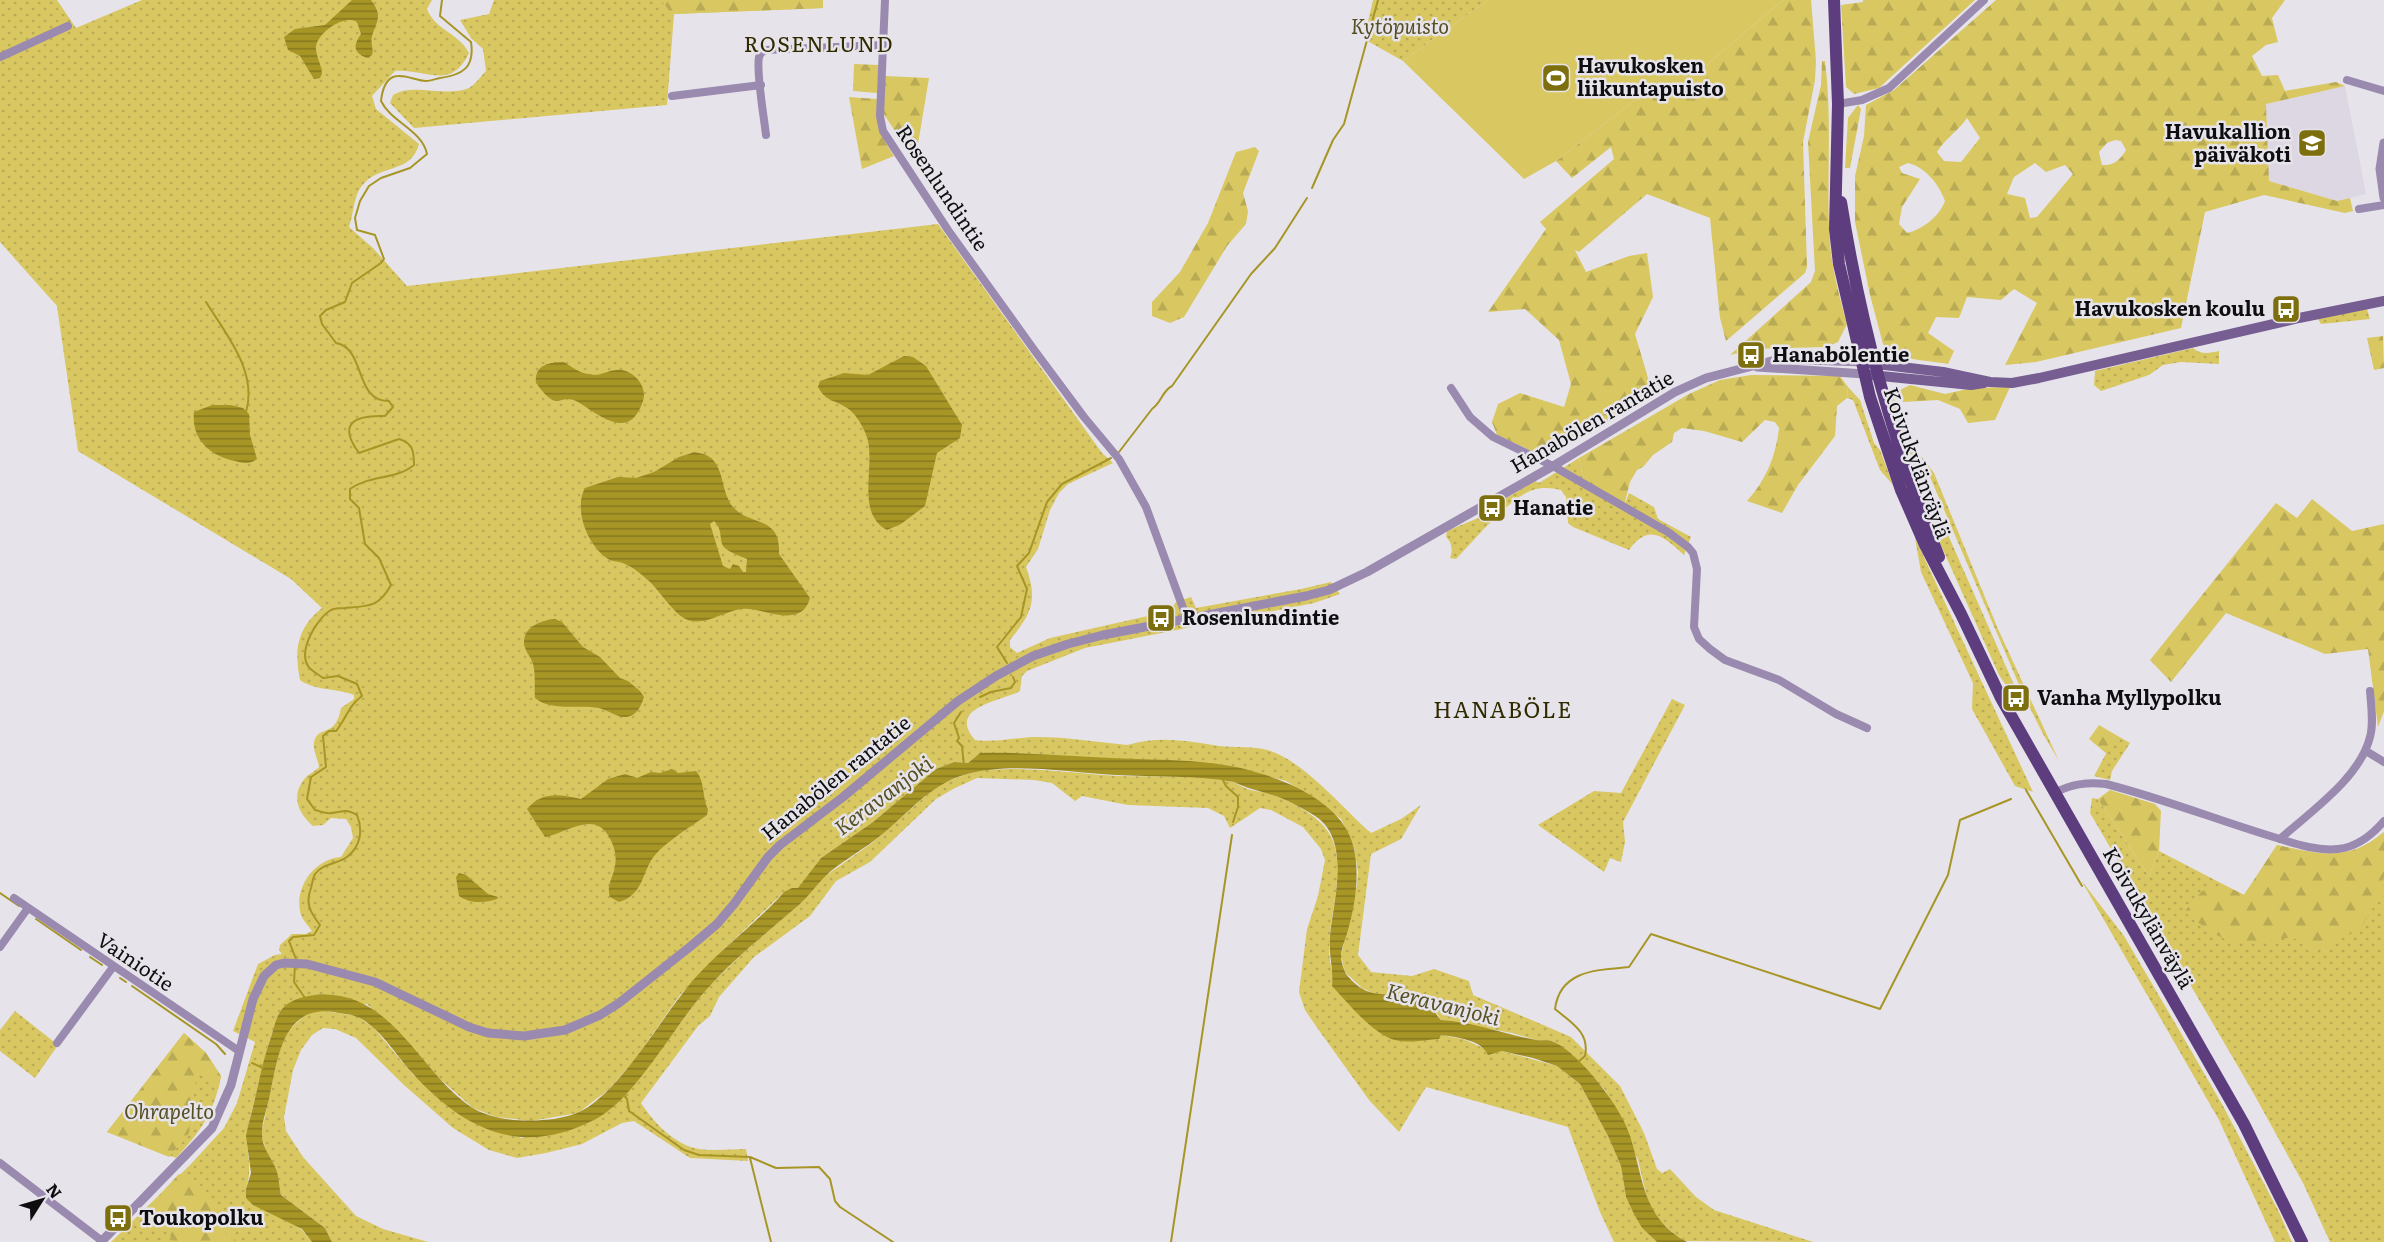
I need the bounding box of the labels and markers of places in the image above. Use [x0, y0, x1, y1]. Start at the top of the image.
place label: Havukosken liikuntapuisto [1577, 49, 1724, 102]
sports icon: Havukosken liikuntapuisto [1540, 62, 1572, 94]
place label: Havukallion päiväkoti [2165, 115, 2291, 168]
school or university icon: Havukallion päiväkoti [2296, 127, 2328, 159]
place label: Havukosken koulu [2074, 292, 2265, 322]
bus stop icon: Havukosken koulu [2270, 293, 2302, 325]
place label: Hanabölentie [1772, 338, 1909, 368]
bus stop icon: Hanabölentie [1735, 339, 1767, 371]
place label: Hanatie [1513, 491, 1593, 521]
bus stop icon: Hanatie [1476, 492, 1508, 524]
place label: Rosenlundintie [1182, 601, 1339, 631]
bus stop icon: Rosenlundintie [1145, 602, 1177, 634]
place label: Vanha Myllypolku [2037, 681, 2221, 711]
bus stop icon: Vanha Myllypolku [2000, 682, 2032, 714]
place label: Toukopolku [139, 1201, 264, 1231]
bus stop icon: Toukopolku [102, 1202, 134, 1234]

